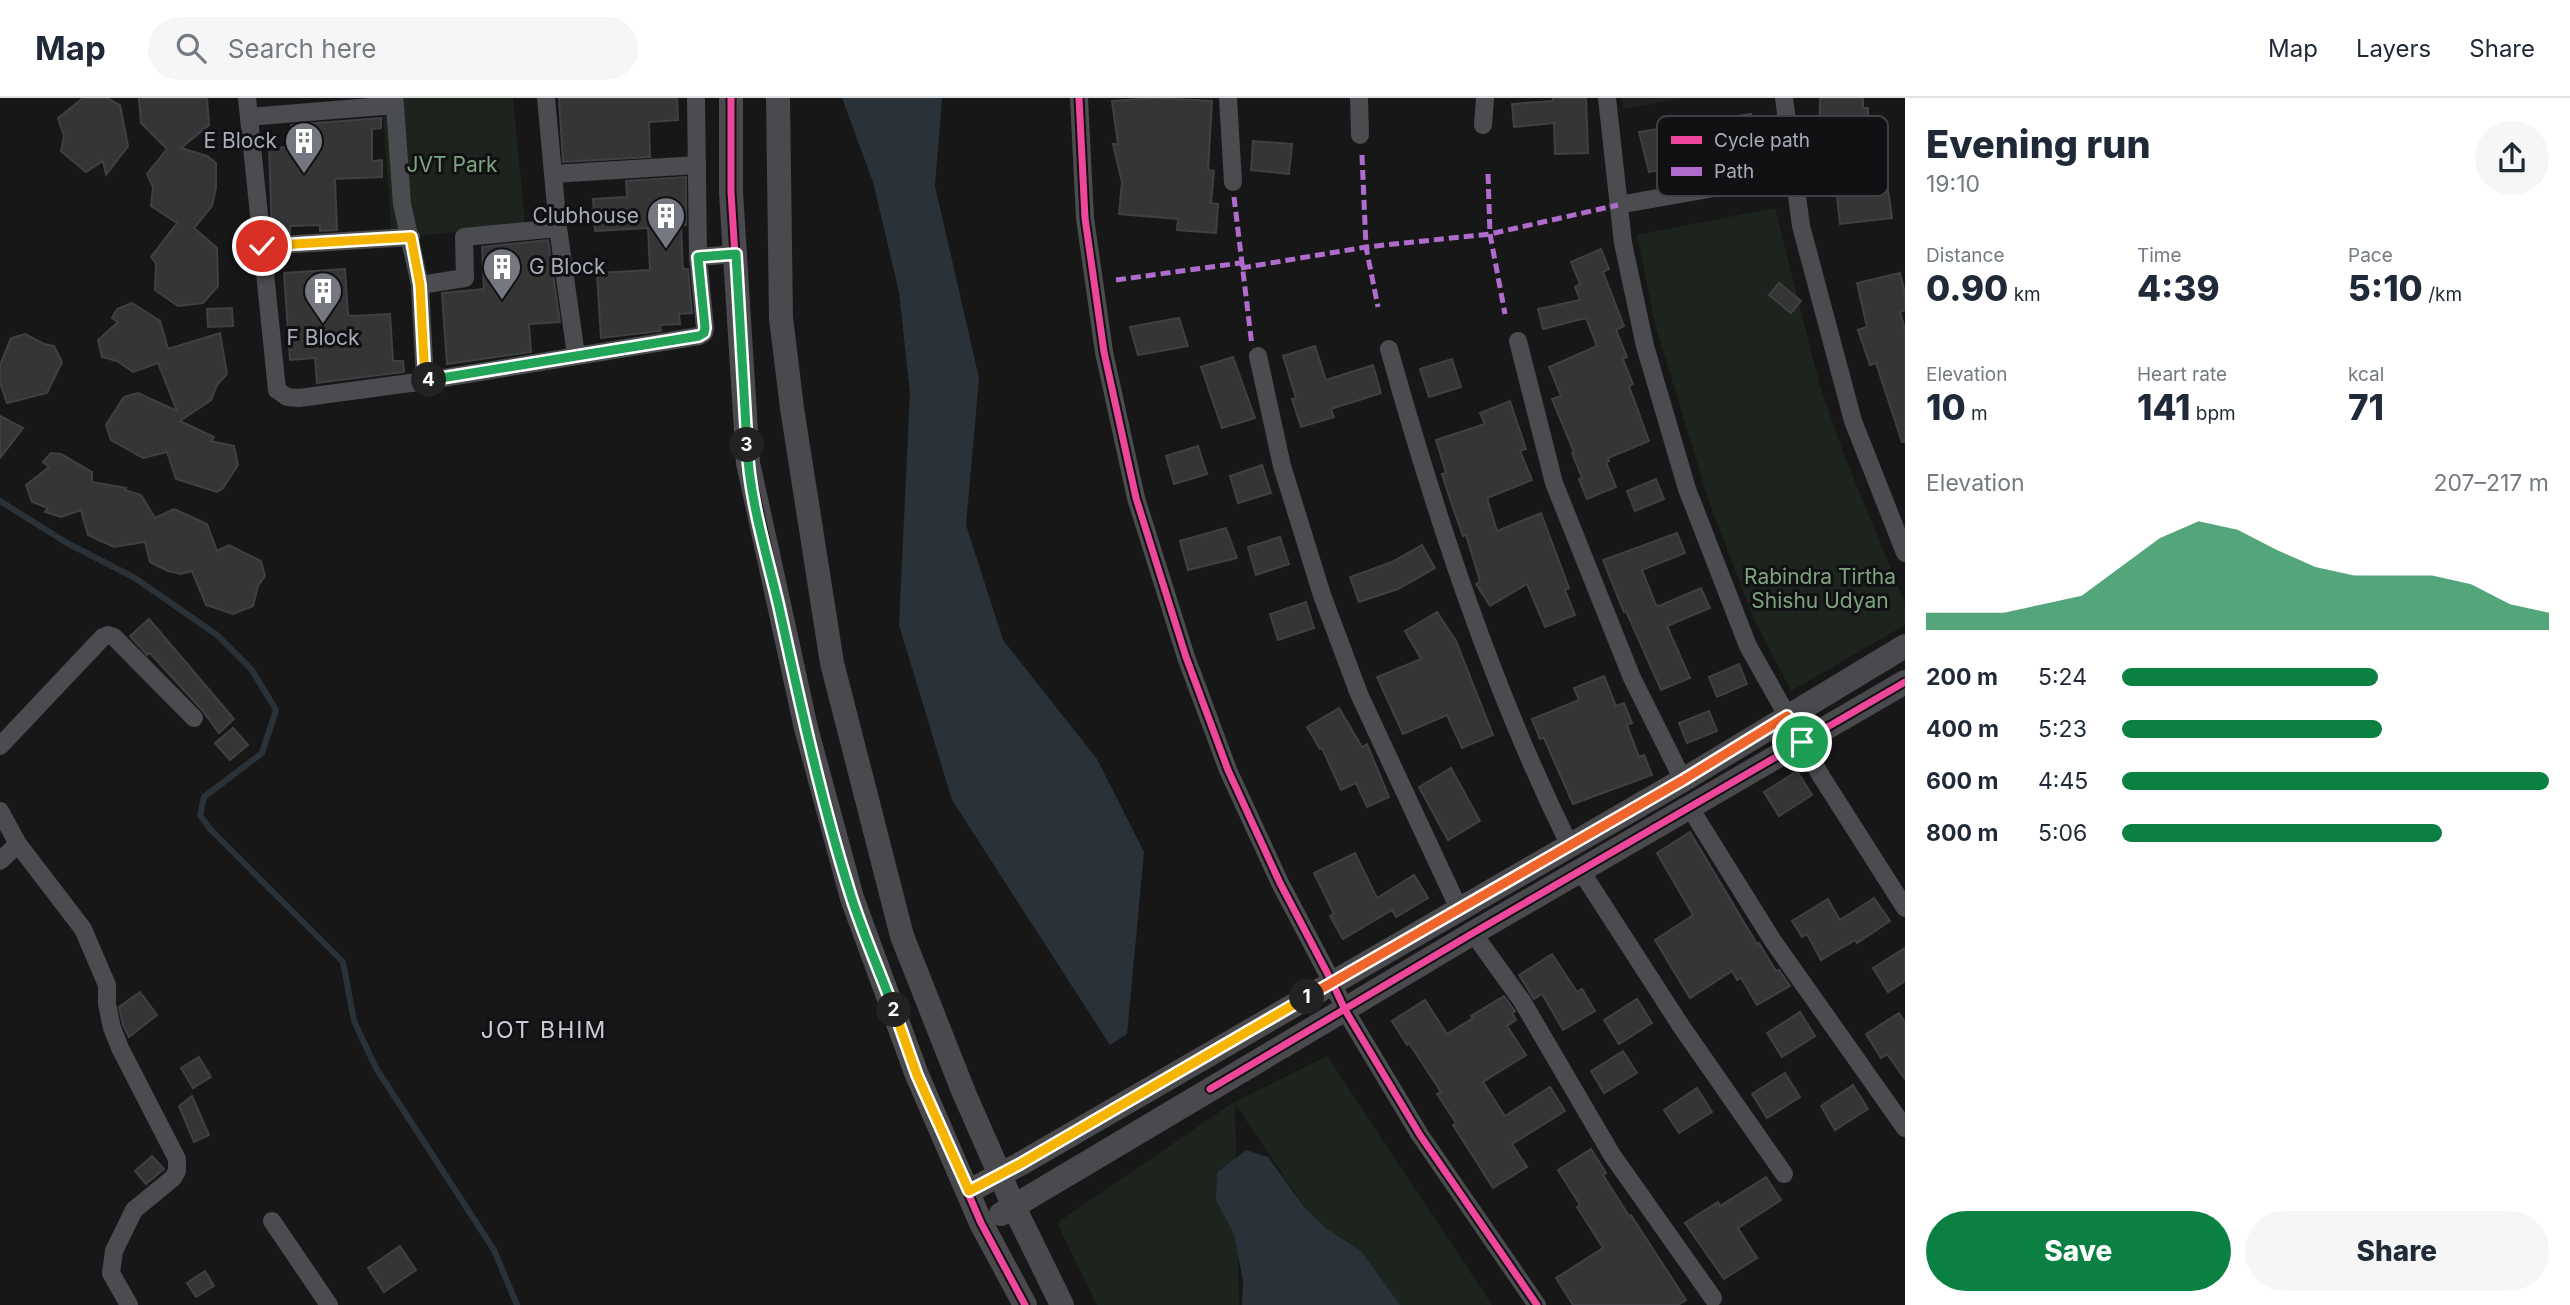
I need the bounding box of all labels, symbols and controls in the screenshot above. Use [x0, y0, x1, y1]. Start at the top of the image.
search box [148, 17, 638, 80]
text: Map [35, 28, 106, 68]
icon: search [172, 29, 210, 67]
text: Search here [228, 33, 376, 64]
text: Map [2268, 34, 2318, 63]
text: Layers [2356, 34, 2431, 63]
text: Share [2469, 34, 2535, 63]
legend [1657, 116, 1888, 196]
building icon: E Block [283, 120, 325, 175]
text: Evening run [1926, 121, 2151, 167]
button: share [2475, 121, 2549, 195]
place label: E Block [204, 128, 277, 153]
text: Cycle path [1714, 129, 1810, 152]
park label: JVT Park [407, 152, 498, 177]
text: Path [1714, 160, 1754, 183]
text: 19:10 [1926, 170, 1980, 198]
building icon: Clubhouse [645, 195, 687, 250]
place label: Clubhouse [533, 203, 639, 228]
pin [232, 216, 292, 276]
icon: check [243, 227, 281, 265]
text: Distance [1926, 244, 2004, 267]
text: Time [2137, 244, 2182, 267]
text: Pace [2348, 244, 2393, 267]
building icon: G Block [481, 246, 523, 301]
place label: G Block [529, 254, 606, 279]
text: 0.90 [1926, 267, 2008, 309]
text: 4:39 [2137, 267, 2220, 309]
text: 5:10 [2348, 267, 2423, 309]
building icon: F Block [302, 270, 344, 325]
text: km [2008, 283, 2041, 306]
text: /km [2423, 283, 2462, 306]
place label: F Block [286, 325, 360, 350]
pin: 4 [412, 362, 446, 398]
text: Elevation [1926, 363, 2007, 386]
text: Heart rate [2137, 363, 2227, 386]
text: kcal [2348, 363, 2384, 386]
text: 4 [422, 368, 435, 391]
text: 10 [1926, 386, 1966, 428]
text: 141 [2137, 386, 2190, 428]
text: 71 [2348, 386, 2384, 428]
text: m [1966, 402, 1988, 425]
text: bpm [2190, 402, 2236, 425]
pin: 3 [730, 428, 764, 462]
text: 3 [740, 433, 753, 456]
text: Elevation [1926, 469, 2025, 497]
text: 207–217 m [2433, 469, 2549, 497]
park label: Rabindra Tirtha Shishu Udyan [1744, 564, 1896, 613]
text: 200 m [1926, 663, 1998, 691]
text: 5:24 [2038, 663, 2087, 691]
pin [1772, 712, 1832, 772]
text: 400 m [1926, 715, 1999, 743]
text: 5:23 [2038, 715, 2087, 743]
icon: arrive [1783, 723, 1821, 761]
text: 600 m [1926, 767, 1998, 795]
text: 4:45 [2038, 767, 2088, 795]
text: 800 m [1926, 819, 1998, 847]
text: 5:06 [2038, 819, 2087, 847]
pin: 1 [1290, 979, 1324, 1014]
text: 1 [1302, 985, 1311, 1008]
pin: 2 [876, 992, 912, 1028]
text: 2 [888, 998, 899, 1021]
district label: JOT BHIM [481, 1016, 607, 1044]
button: Save [1926, 1211, 2231, 1291]
button: Share [2245, 1211, 2549, 1291]

